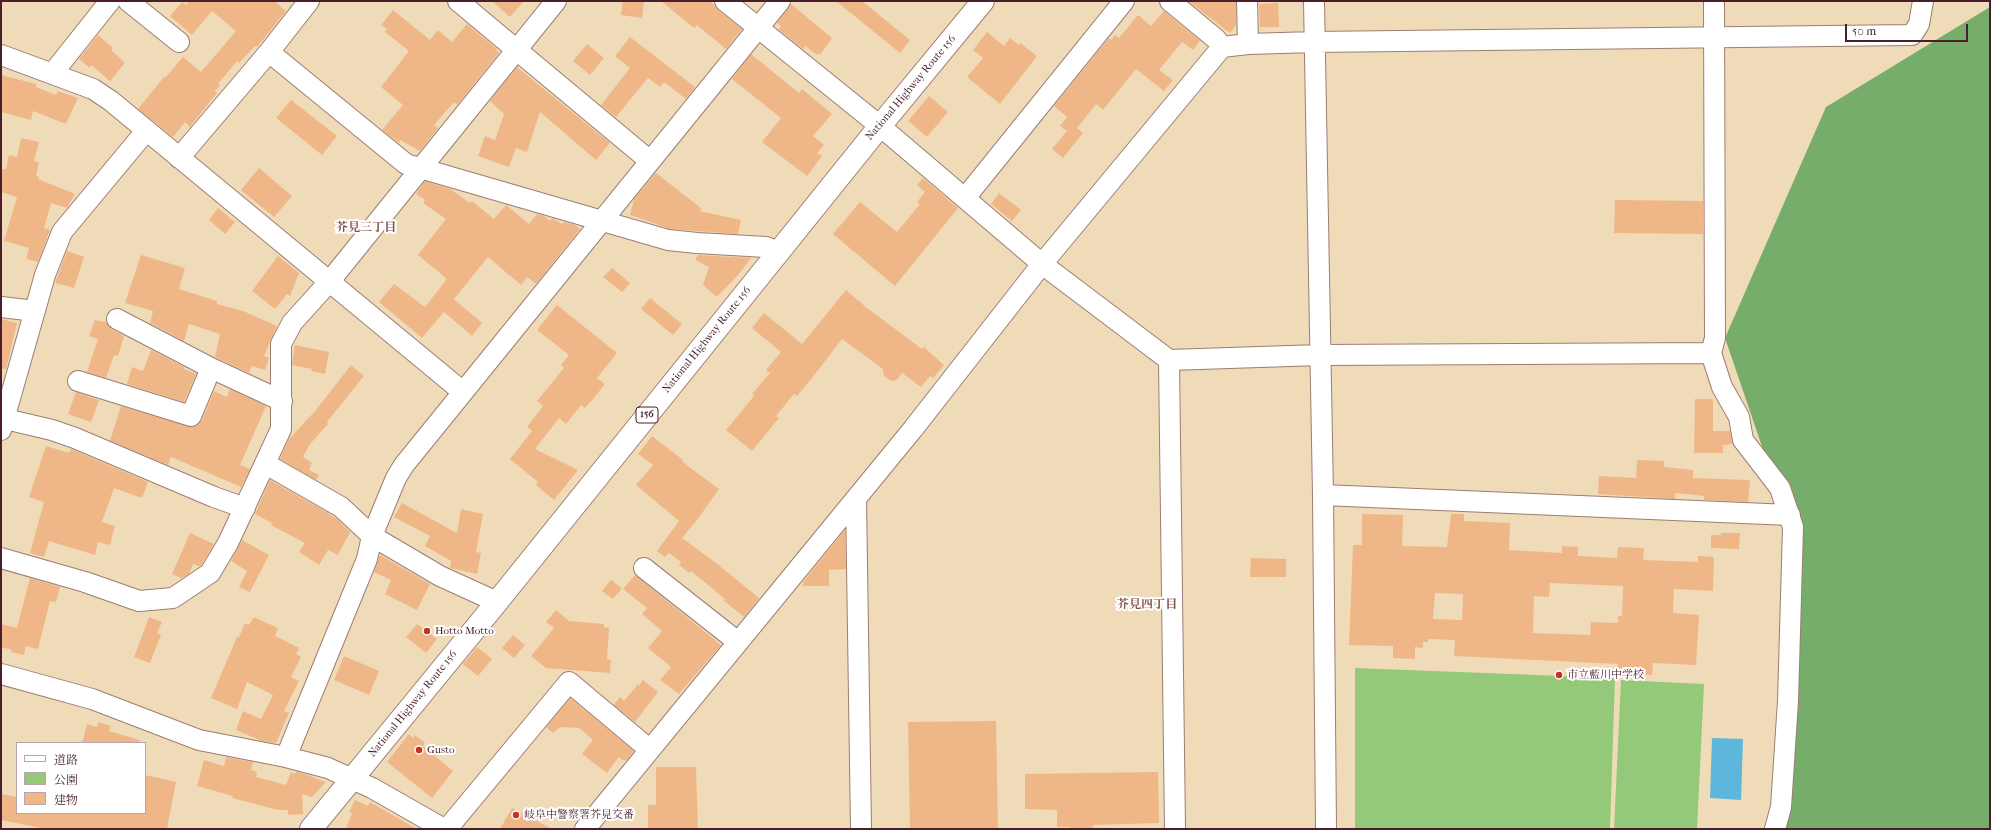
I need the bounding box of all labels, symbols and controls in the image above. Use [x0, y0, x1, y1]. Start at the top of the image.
scale bar [1847, 16, 1970, 42]
text: 50 m [1852, 24, 1876, 38]
street label: National Highway Route 156 [863, 33, 959, 143]
district label: 芥見三丁目 [336, 221, 396, 235]
street label: National Highway Route 156 [660, 284, 754, 396]
road number: 156 [636, 407, 658, 423]
district label: 芥見四丁目 [1117, 598, 1177, 612]
place label: Hotto Motto [435, 624, 494, 638]
marker: Hotto Motto [422, 626, 432, 636]
street label: National Highway Route 156 [366, 648, 460, 760]
place label: 市立藍川中学校 [1567, 668, 1644, 682]
marker: 市立藍川中学校 [1554, 670, 1564, 680]
legend [16, 742, 146, 814]
place label: Gusto [427, 743, 455, 757]
marker: Gusto [414, 745, 424, 755]
text: 道路 [54, 753, 78, 767]
text: 公園 [54, 773, 78, 787]
text: 建物 [54, 793, 78, 807]
place label: 岐阜中警察署芥見交番 [524, 808, 634, 822]
marker: 岐阜中警察署芥見交番 [511, 810, 521, 820]

